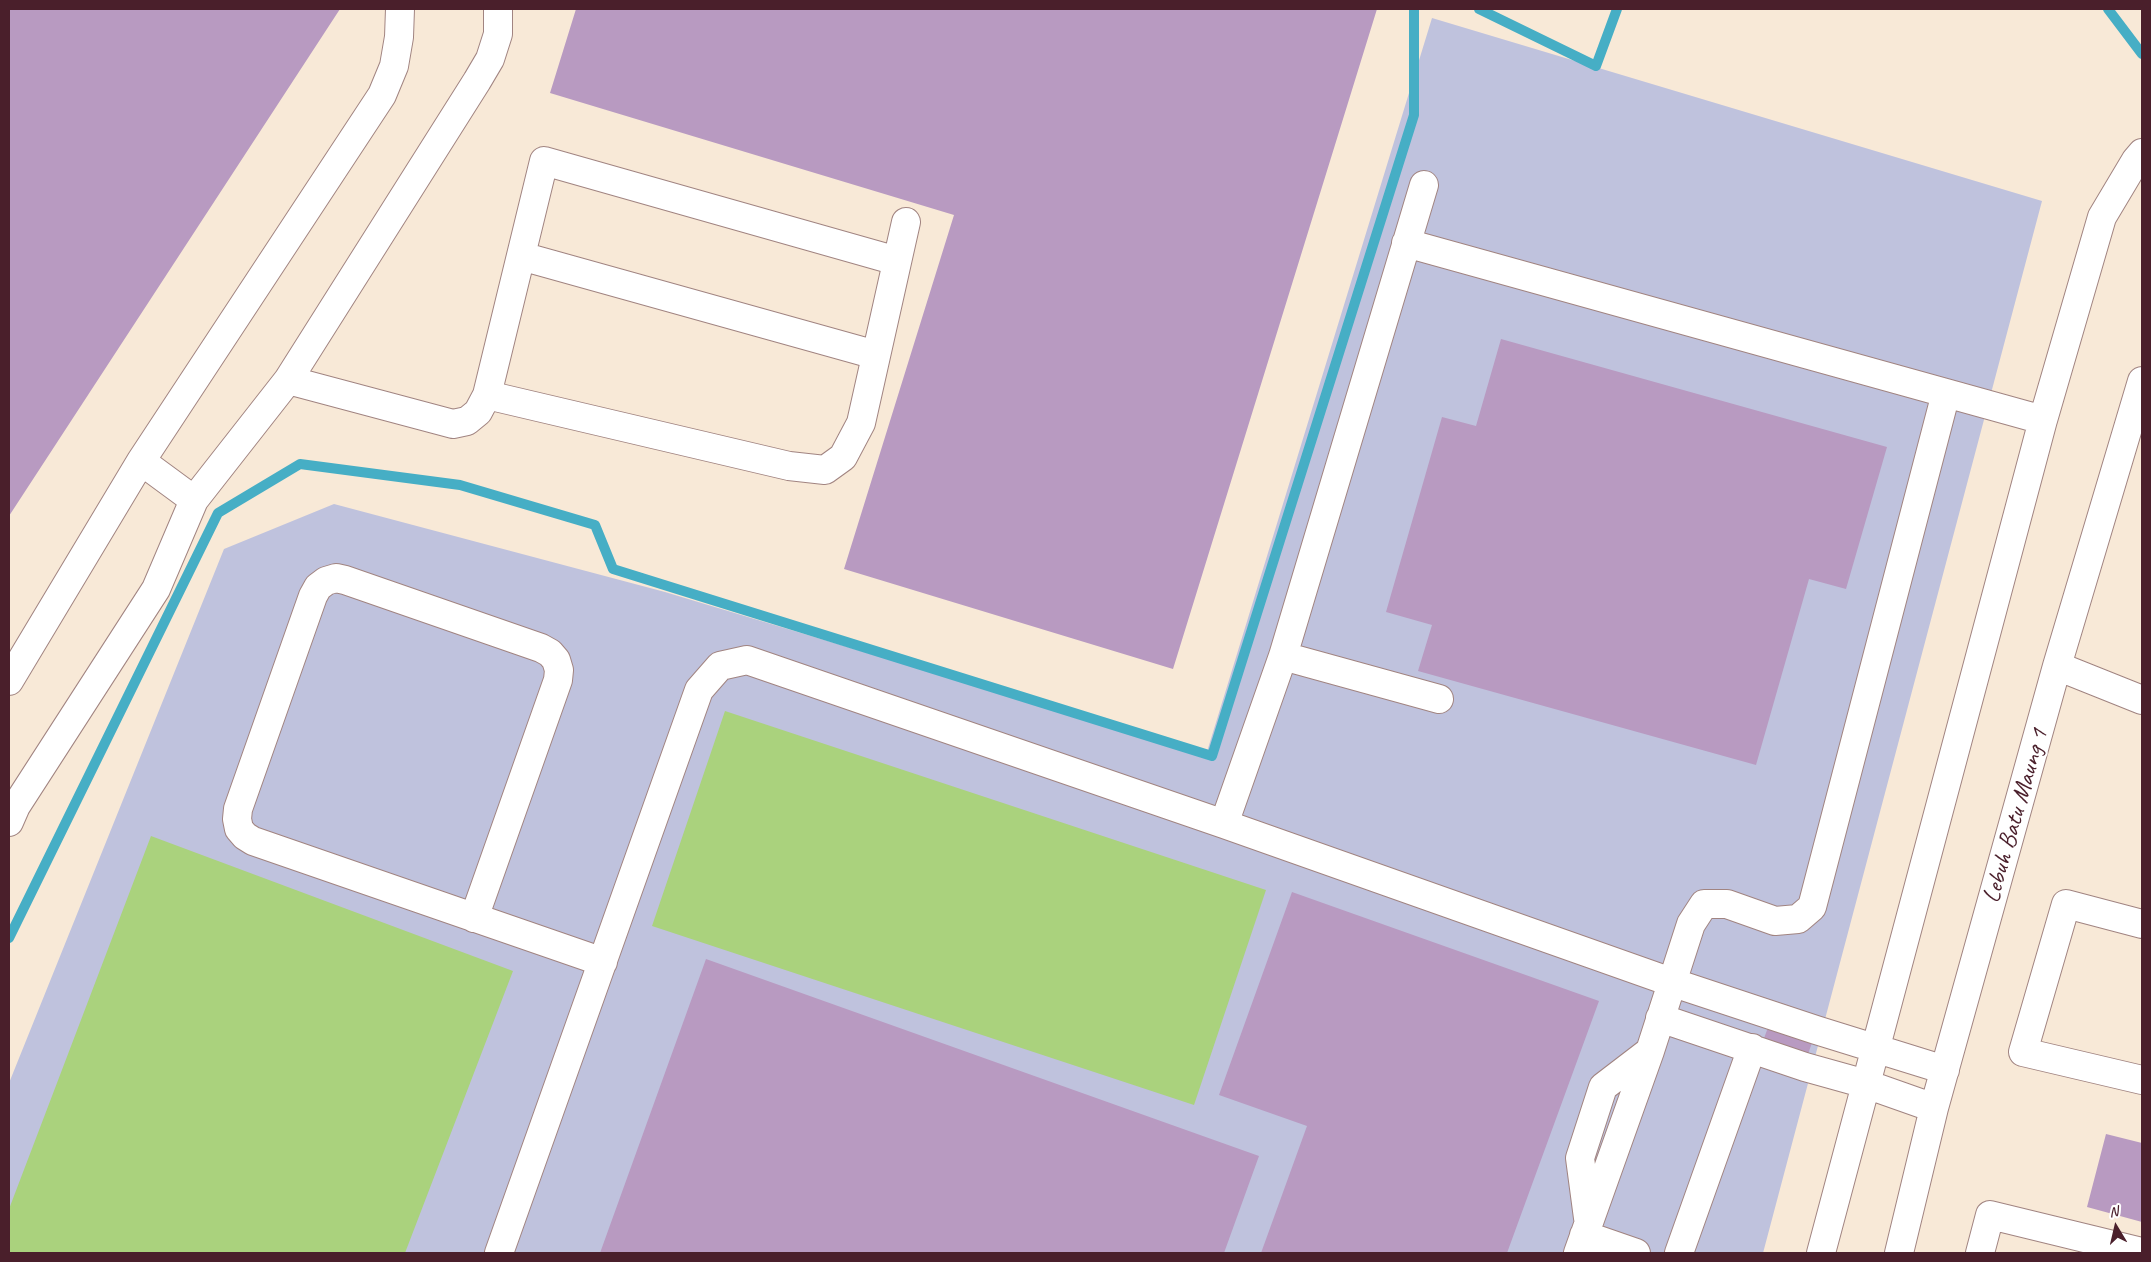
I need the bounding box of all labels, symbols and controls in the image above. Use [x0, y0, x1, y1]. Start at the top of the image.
street label: Lebuh Batu Maung 1 [1977, 726, 2055, 906]
north arrow [2091, 1202, 2141, 1252]
text: N [2108, 1203, 2119, 1221]

